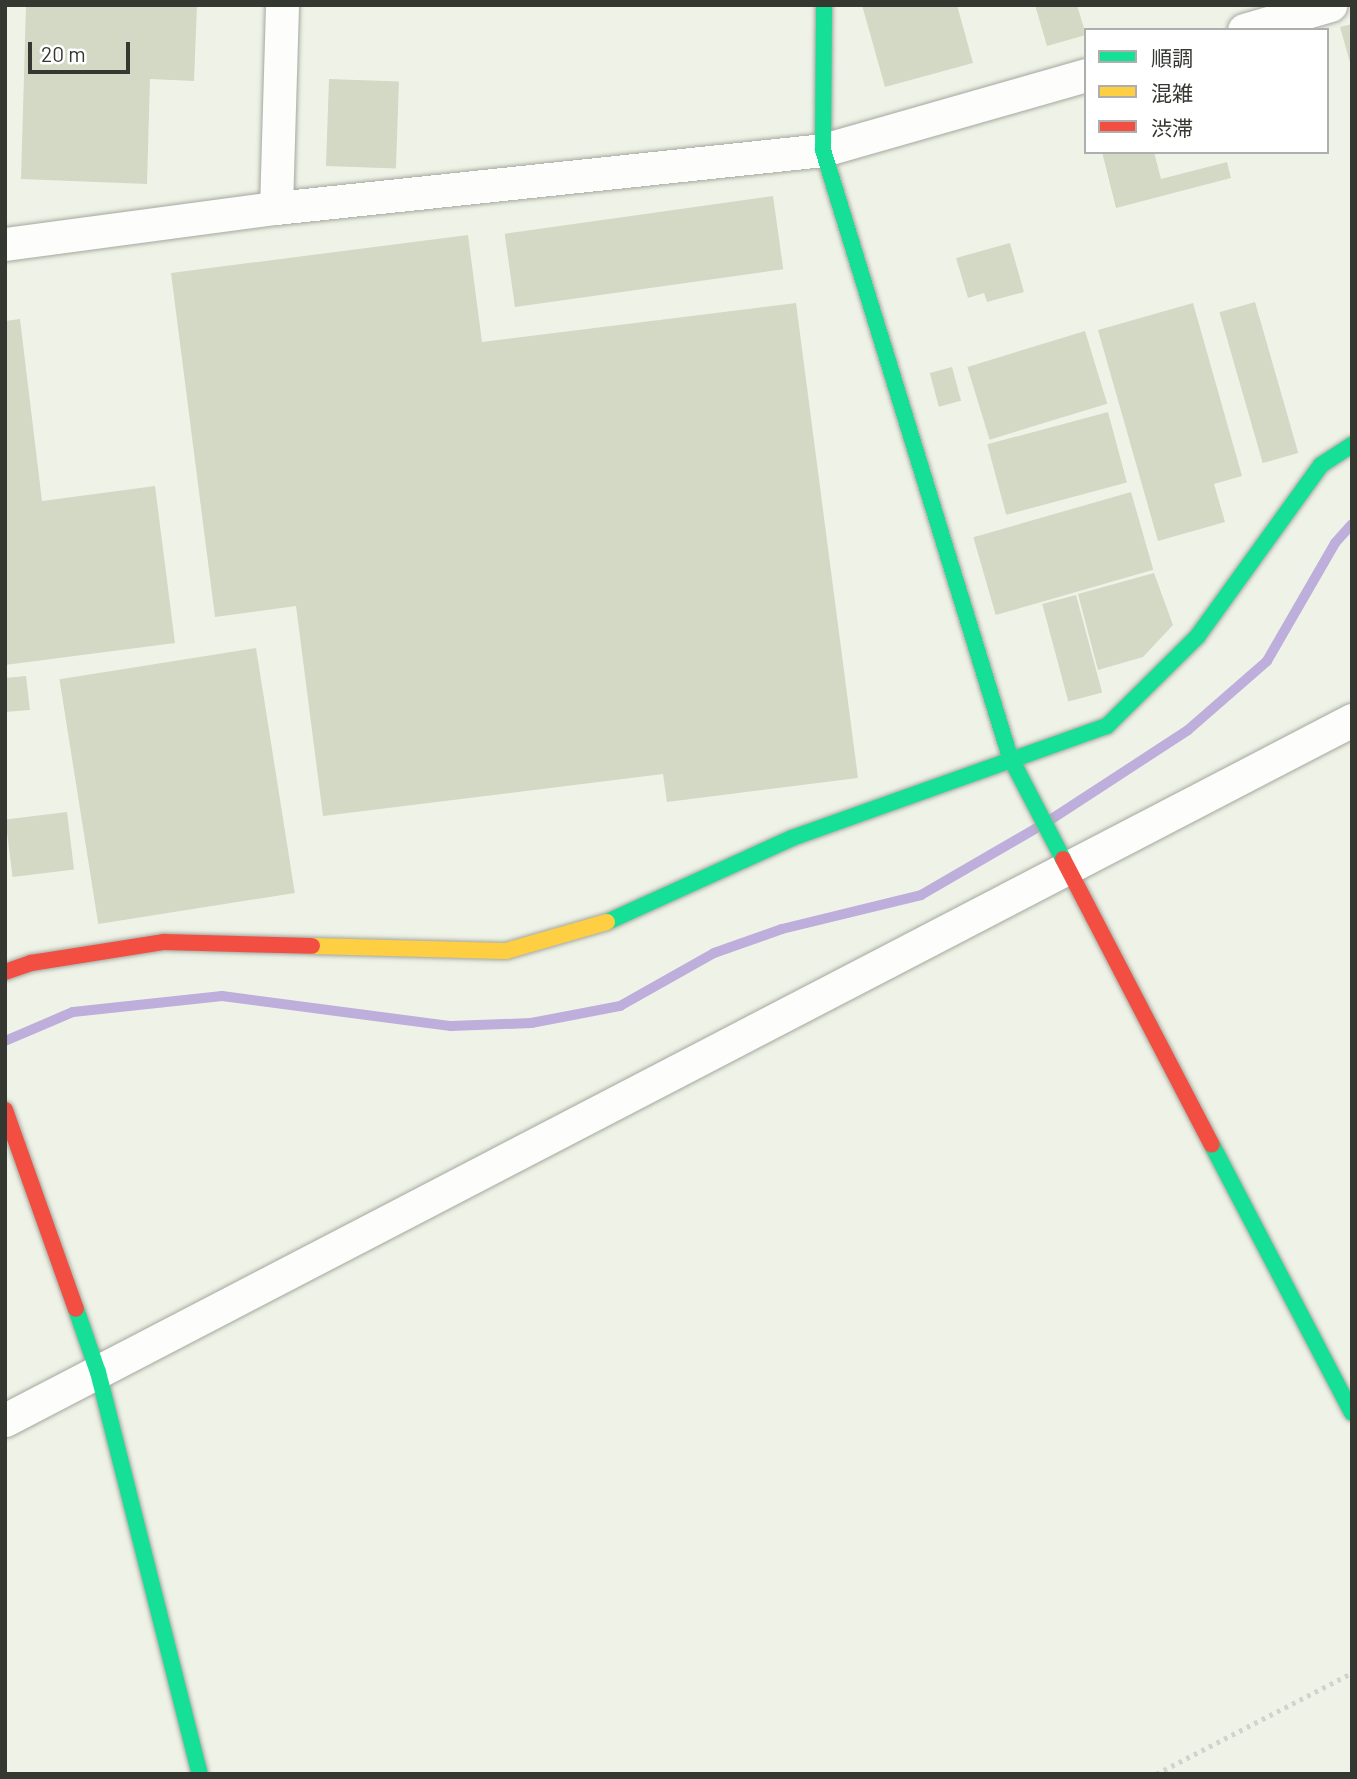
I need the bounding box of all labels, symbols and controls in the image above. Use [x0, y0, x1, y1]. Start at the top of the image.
scale bar [32, 28, 133, 72]
legend [1084, 28, 1329, 154]
text: 20 m [41, 41, 86, 66]
text: 順調 [1151, 45, 1193, 70]
text: 混雑 [1151, 80, 1193, 105]
text: 渋滞 [1151, 115, 1193, 140]

